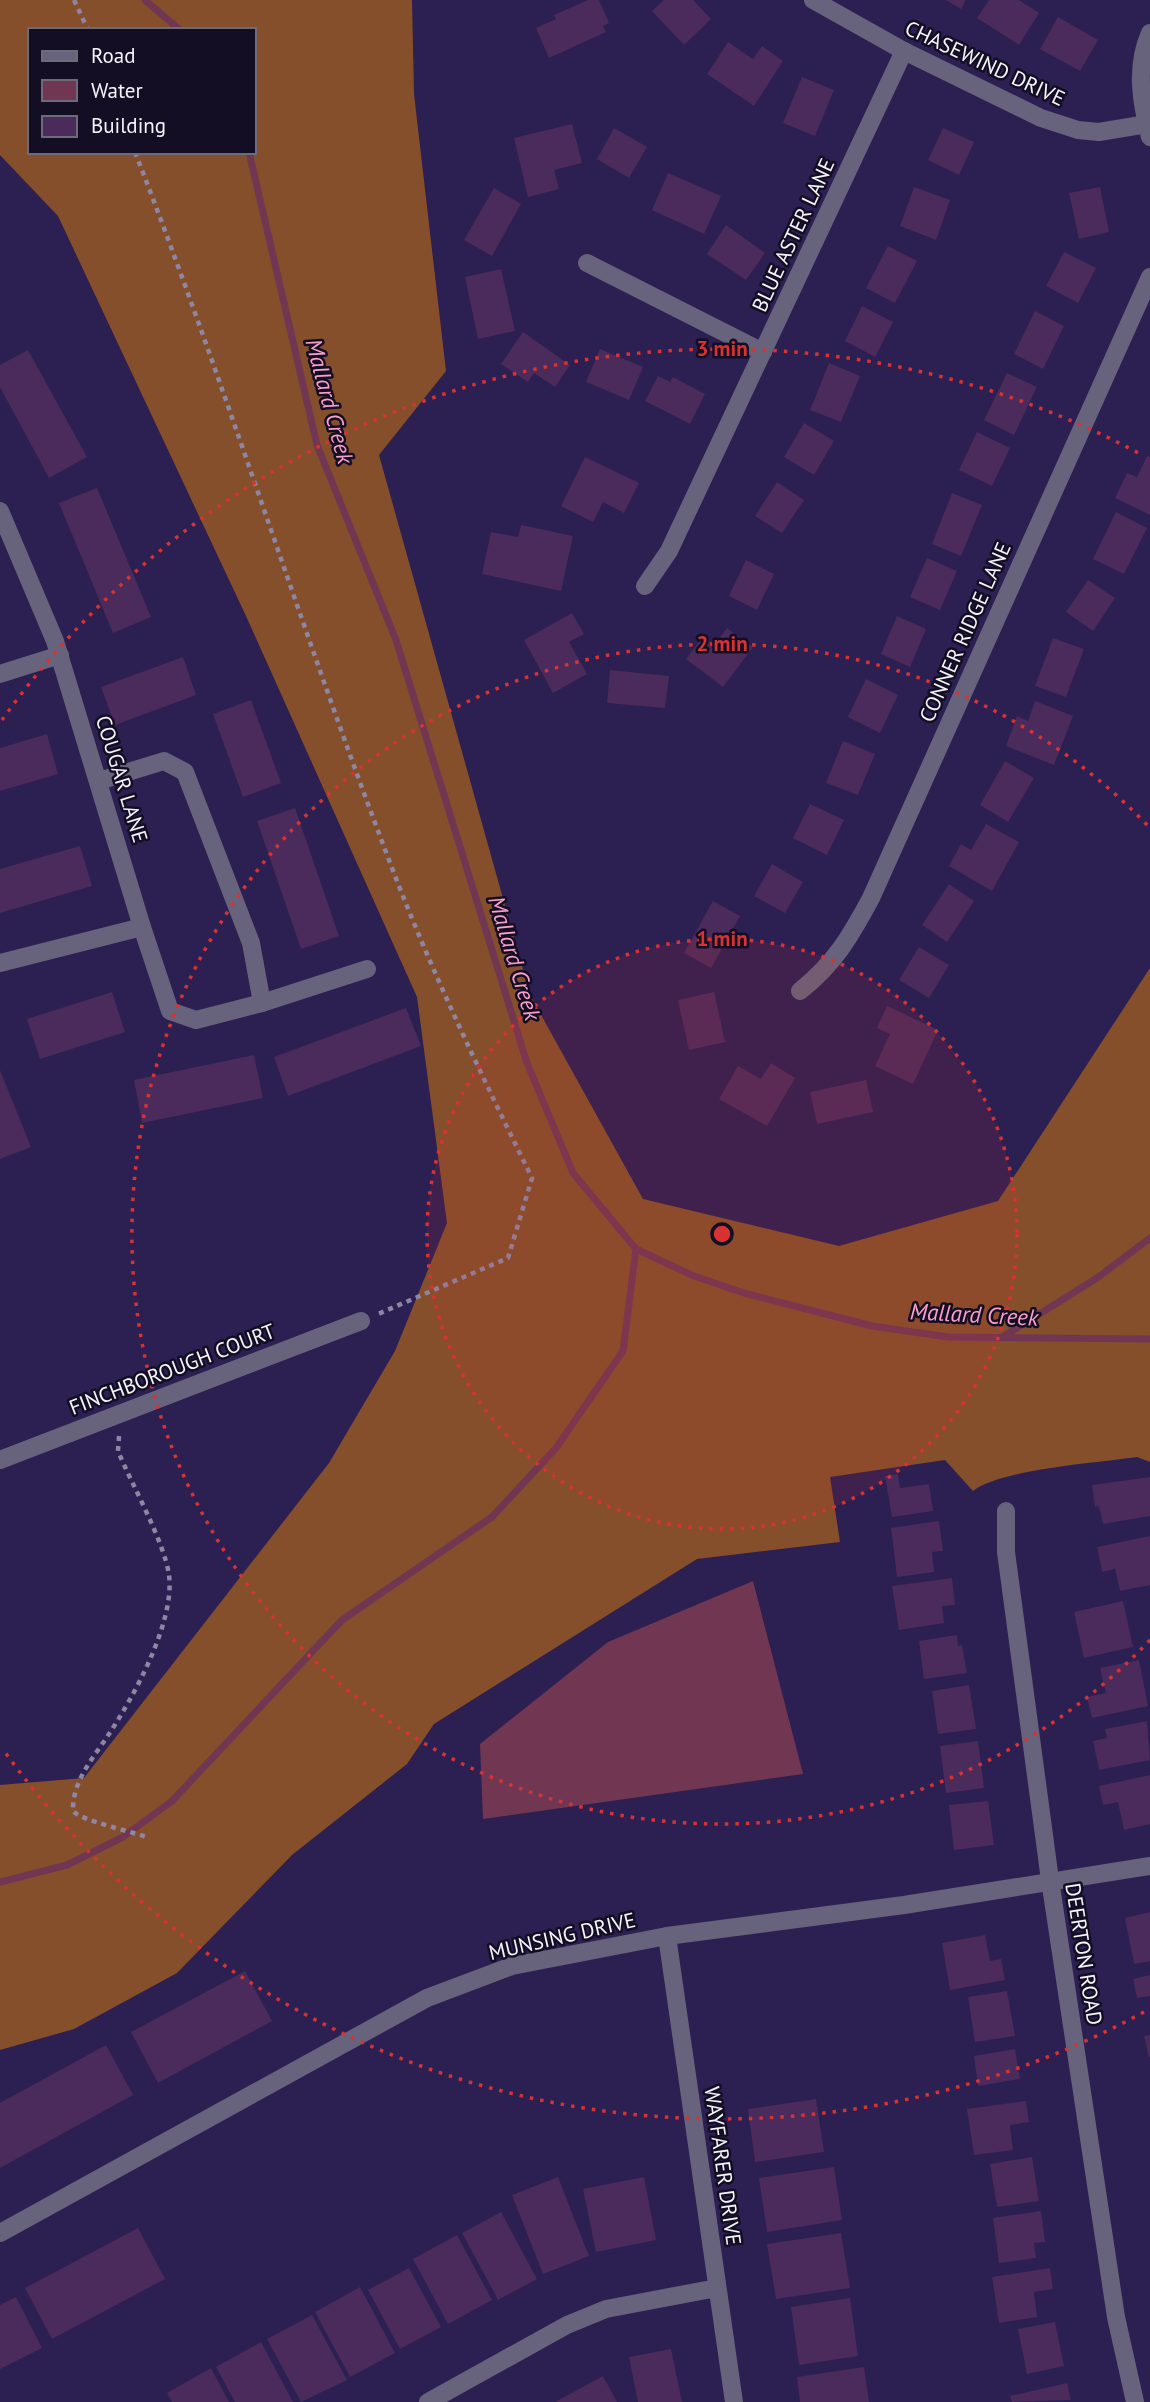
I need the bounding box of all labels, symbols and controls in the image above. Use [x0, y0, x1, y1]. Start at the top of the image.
street label: CHASEWIND DRIVE [901, 14, 1069, 112]
legend [28, 28, 256, 154]
text: Road [91, 42, 135, 69]
text: Water [91, 77, 143, 104]
text: Building [91, 112, 166, 139]
street label: BLUE ASTER LANE [746, 154, 840, 316]
water label: Mallard Creek [299, 335, 361, 468]
text: 3 min [696, 335, 748, 362]
street label: CONNER RIDGE LANE [913, 538, 1017, 726]
text: 2 min [696, 630, 748, 657]
street label: COUGAR LANE [90, 712, 154, 846]
water label: Mallard Creek [482, 892, 548, 1025]
text: 1 min [696, 925, 748, 952]
centre of rings [710, 1222, 734, 1246]
water label: Mallard Creek [909, 1296, 1041, 1332]
street label: FINCHBOROUGH COURT [65, 1317, 279, 1421]
street label: DEERTON ROAD [1059, 1881, 1109, 2027]
street label: MUNSING DRIVE [486, 1906, 638, 1966]
street label: WAYFARER DRIVE [699, 2085, 747, 2247]

